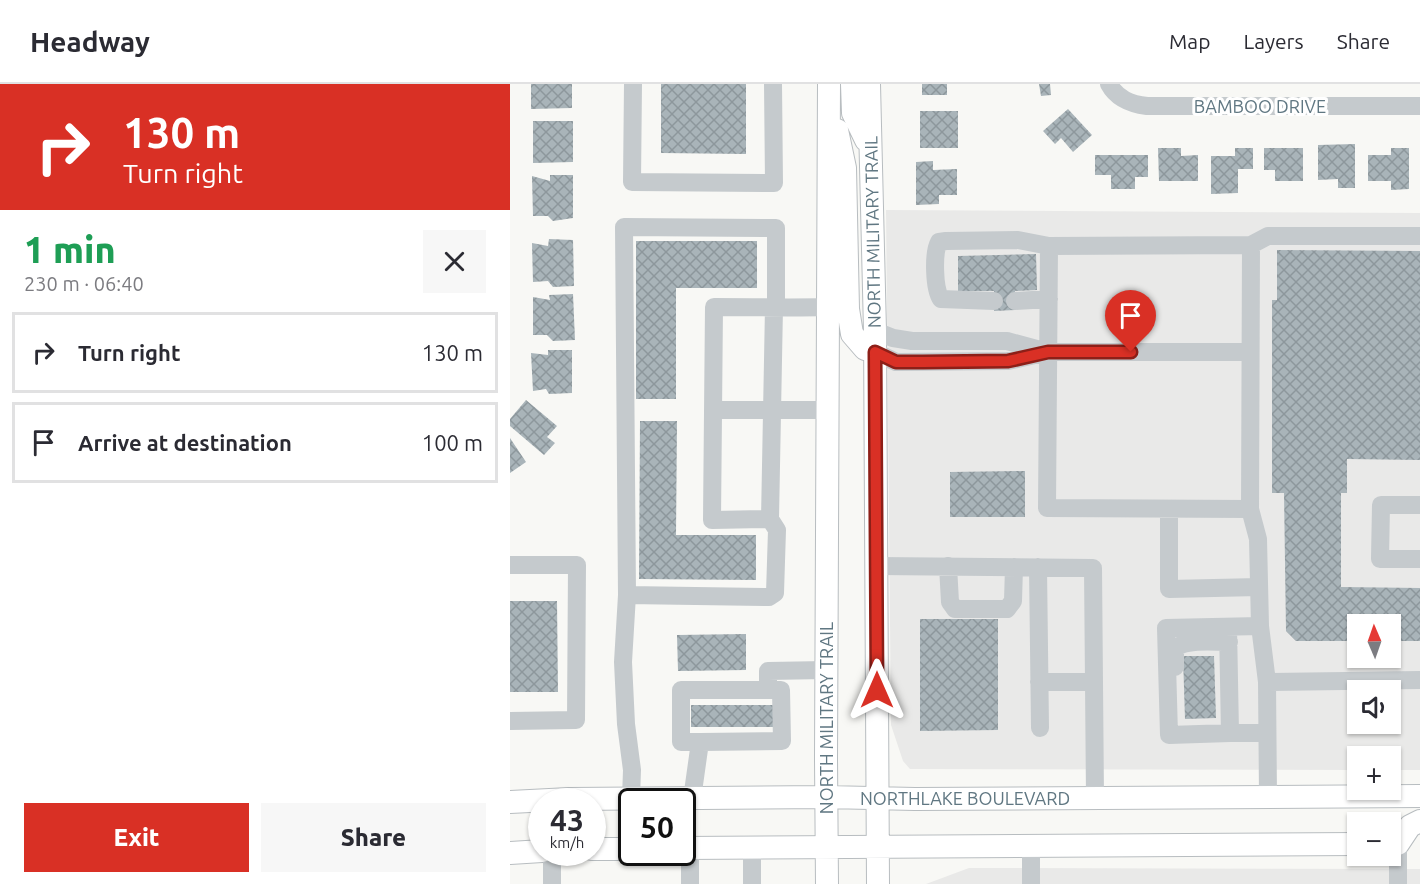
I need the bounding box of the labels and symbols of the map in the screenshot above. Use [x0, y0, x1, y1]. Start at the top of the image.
street label: BAMBOO DRIVE [1194, 96, 1326, 116]
street label: NORTH MILITARY TRAIL [860, 136, 884, 328]
pin [1105, 290, 1156, 352]
north arrow [1347, 614, 1401, 668]
street label: NORTH MILITARY TRAIL [816, 622, 836, 814]
position arrow [845, 658, 909, 722]
speed limit sign: 50 [618, 788, 696, 866]
street label: NORTHLAKE BOULEVARD [860, 788, 1070, 808]

